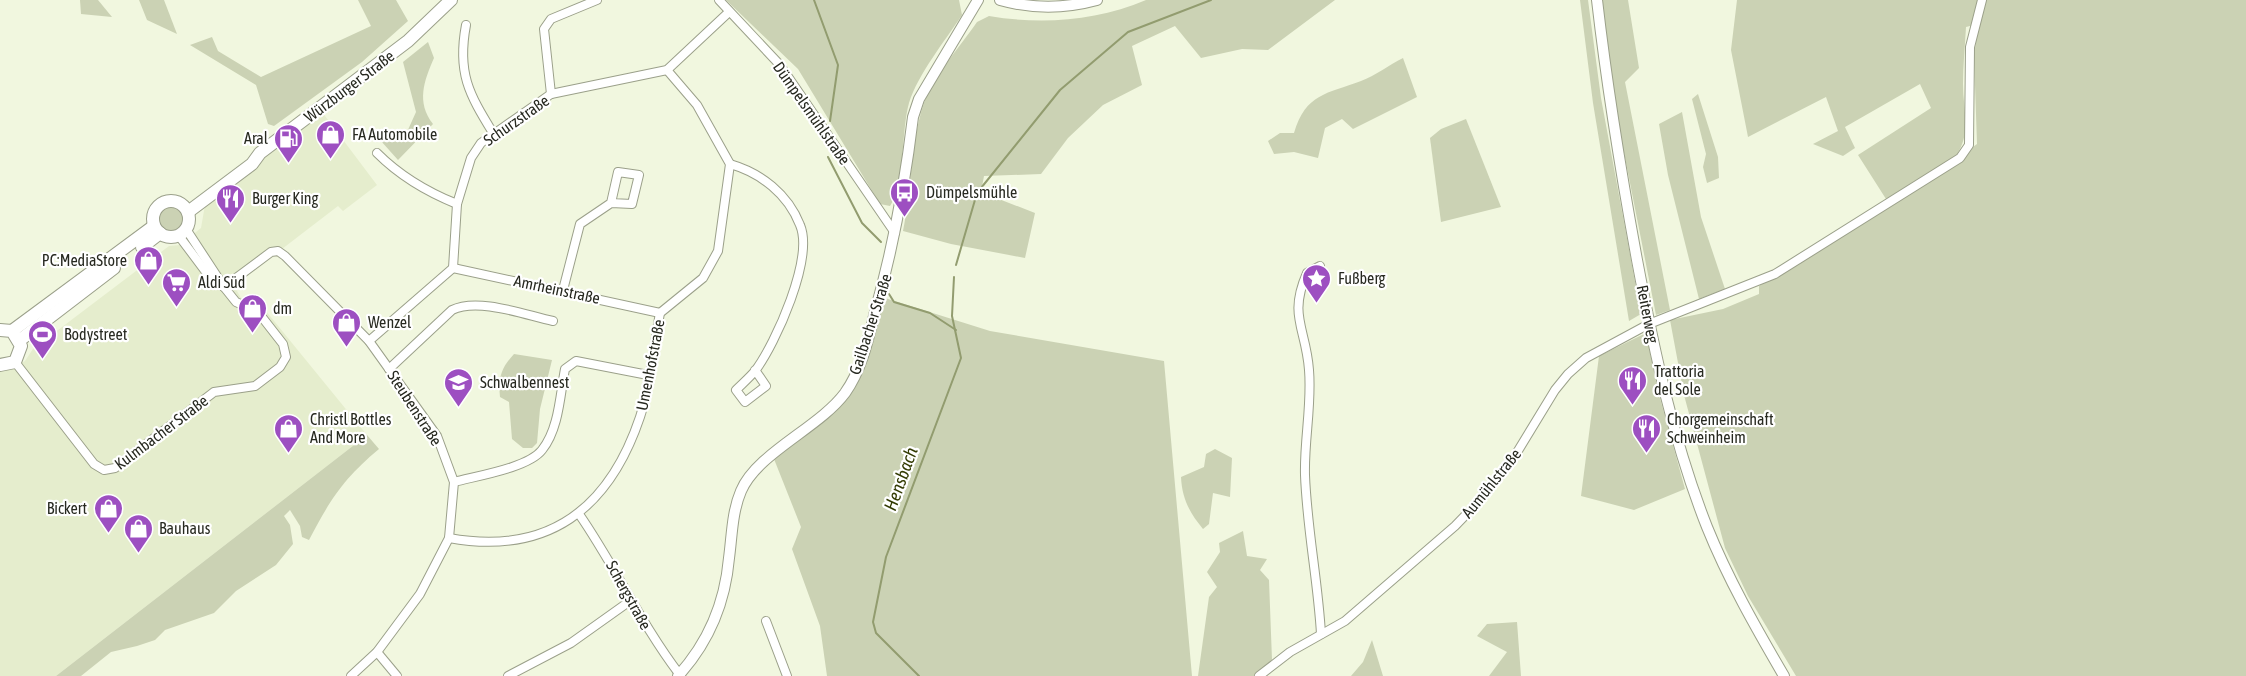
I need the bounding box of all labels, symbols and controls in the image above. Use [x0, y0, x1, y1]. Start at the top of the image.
street label: Würzburger Straße [301, 46, 398, 126]
street label: Dümpelsmühlstraße [769, 58, 854, 168]
street label: Schurzstraße [480, 91, 552, 149]
shop icon: FA Automobile [315, 118, 347, 160]
fuel station icon: Aral [273, 122, 305, 164]
place label: FA Automobile [352, 125, 437, 143]
place label: Aral [244, 129, 269, 147]
bus stop icon: Dümpelsmühle [889, 176, 921, 218]
restaurant icon: Burger King [215, 182, 247, 224]
place label: Dümpelsmühle [926, 183, 1017, 202]
place label: Burger King [252, 189, 319, 208]
shop icon: PC:MediaStore [132, 244, 164, 286]
place label: PC:MediaStore [42, 251, 127, 269]
place icon: Fußberg [1301, 262, 1333, 304]
supermarket icon: Aldi Süd [161, 266, 193, 308]
place label: Fußberg [1338, 269, 1386, 288]
street label: Amrheinstraße [512, 271, 602, 307]
street label: Gailbacher Straße [845, 271, 895, 377]
place label: Aldi Süd [198, 273, 245, 291]
street label: Reiterweg [1633, 283, 1662, 345]
shop icon: dm [236, 292, 268, 334]
place label: dm [273, 299, 292, 317]
shop icon: Wenzel [331, 306, 363, 348]
place label: Wenzel [368, 313, 412, 331]
sports icon: Bodystreet [27, 318, 59, 360]
street label: Umenhofstraße [632, 318, 668, 412]
place label: Bodystreet [64, 325, 128, 344]
place label: Trattoria del Sole [1654, 362, 1704, 398]
restaurant icon: Trattoria del Sole [1617, 364, 1649, 406]
school or university icon: Schwalbennest [443, 366, 475, 408]
street label: Steubenstraße [384, 367, 446, 449]
place label: Schwalbennest [480, 373, 570, 391]
street label: Kulmbacher Straße [111, 391, 211, 473]
place label: Christl Bottles And More [310, 410, 392, 446]
place label: Chorgemeinschaft Schweinheim [1667, 410, 1774, 446]
shop icon: Christl Bottles And More [273, 412, 305, 454]
restaurant icon: Chorgemeinschaft Schweinheim [1630, 412, 1662, 454]
water label: Hensbach [879, 444, 922, 513]
street label: Aumühlstraße [1458, 445, 1524, 521]
shop icon: Bickert [92, 492, 124, 534]
place label: Bickert [47, 499, 87, 517]
shop icon: Bauhaus [122, 512, 154, 554]
place label: Bauhaus [159, 519, 211, 537]
street label: Schergstraße [602, 558, 655, 633]

